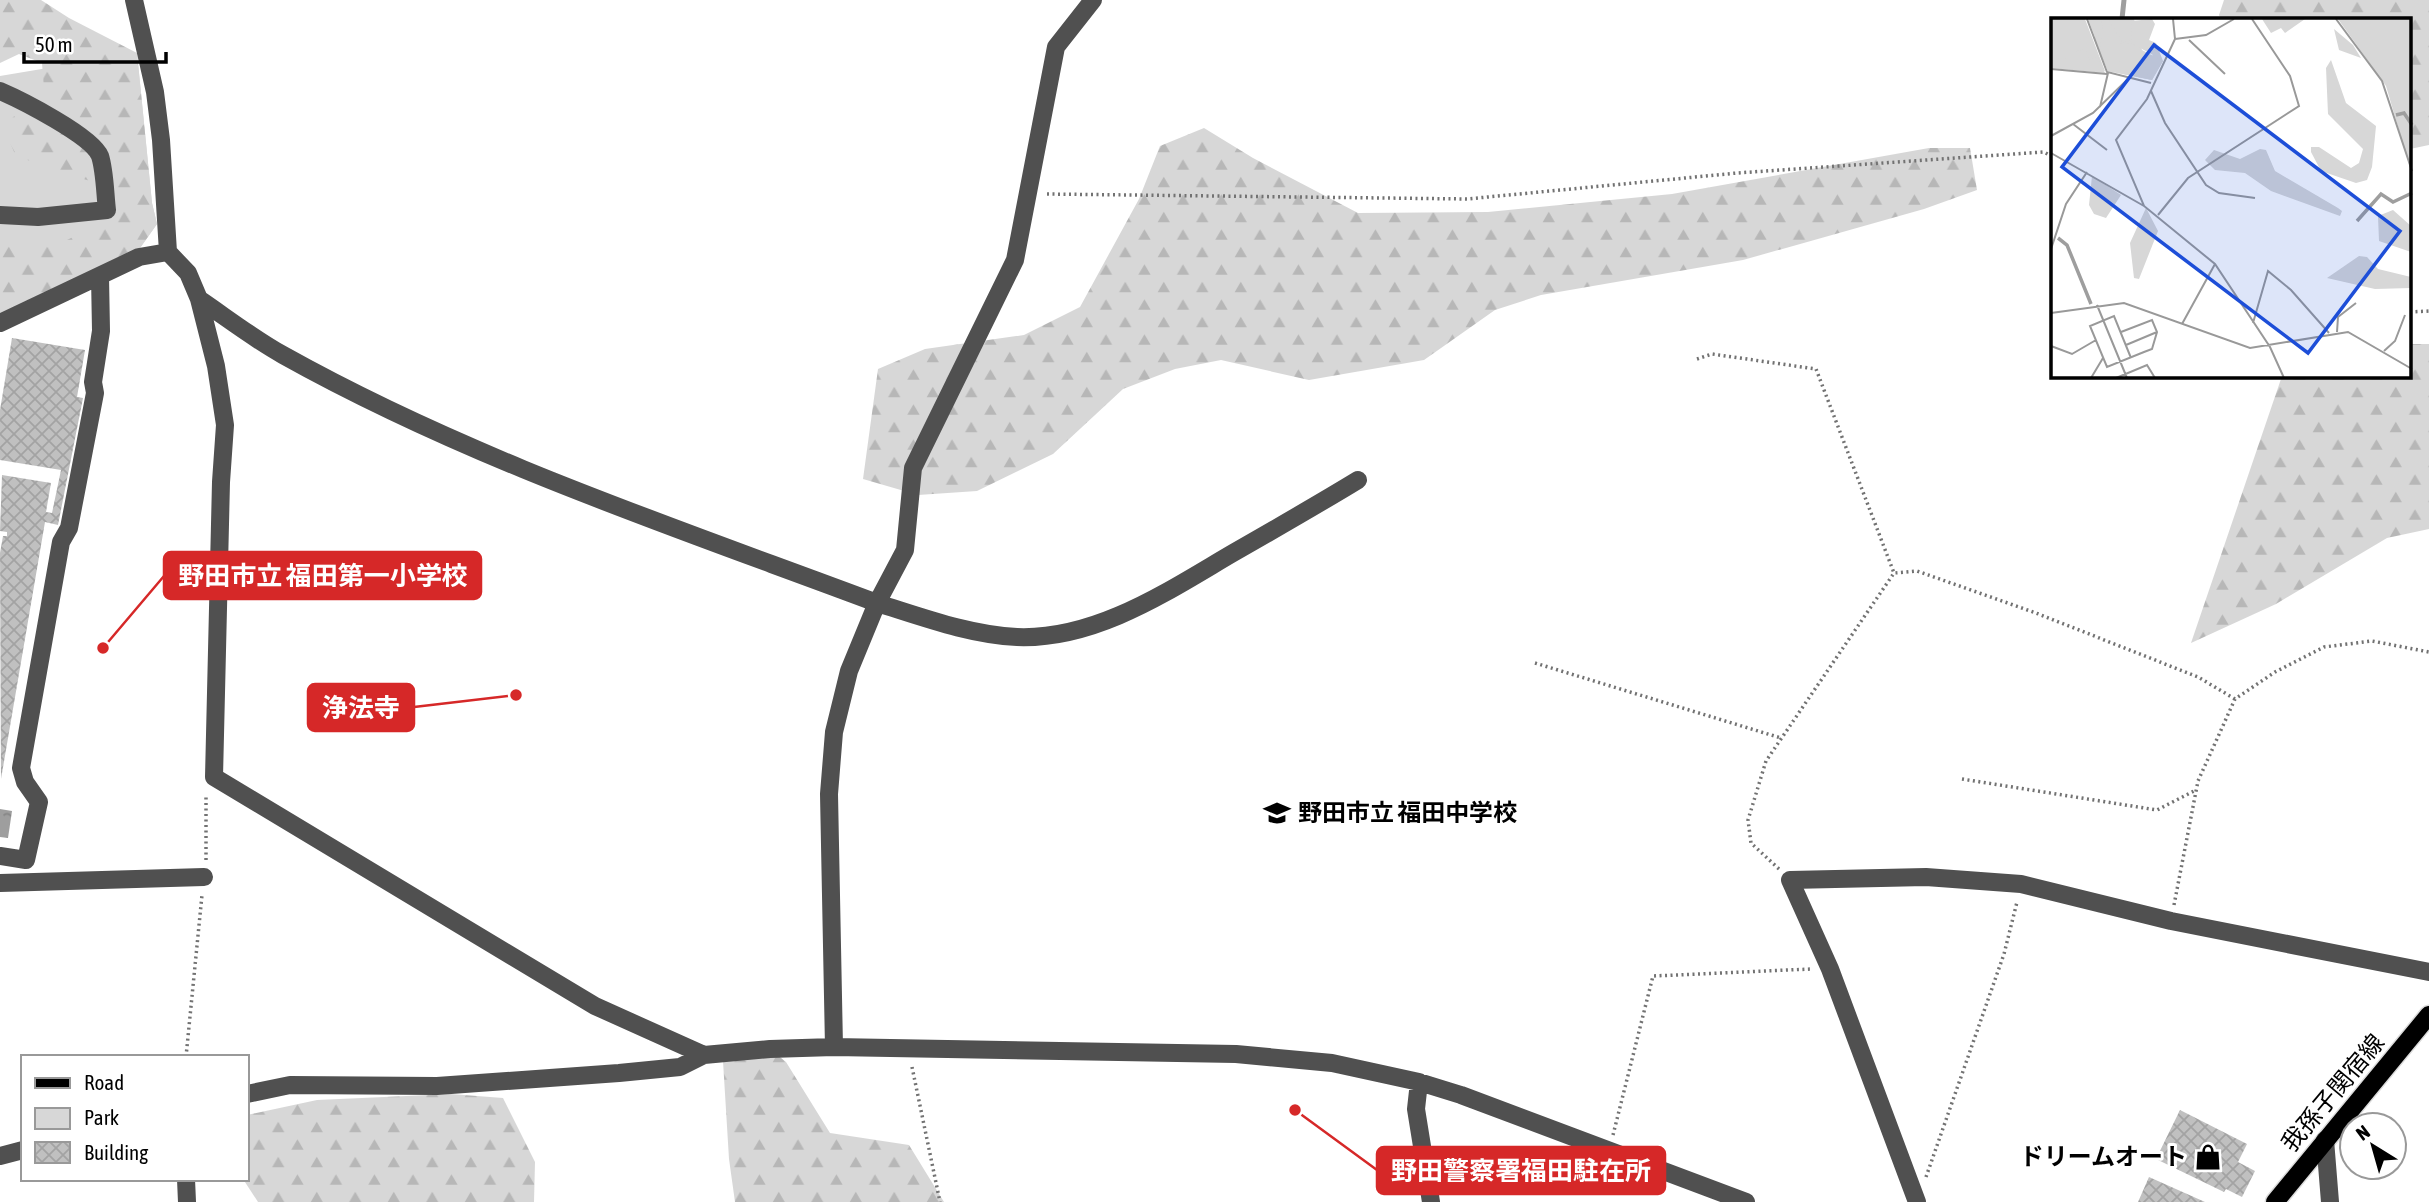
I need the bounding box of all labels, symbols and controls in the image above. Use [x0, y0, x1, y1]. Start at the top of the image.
inset map [2051, 18, 2412, 378]
scale bar [24, 21, 166, 65]
text: 50 m [35, 32, 73, 56]
callout: 野田市立 福田第一小学校 [164, 552, 481, 599]
text: 野田市立 福田第一小学校 [178, 561, 468, 591]
callout: 浄法寺 [308, 684, 414, 731]
text: 浄法寺 [322, 693, 400, 723]
school or university icon: 野田市立 福田中学校 [1262, 798, 1292, 828]
place label: 野田市立 福田中学校 [1298, 799, 1517, 826]
street label: 我孫子関宿線 [2276, 1029, 2389, 1157]
legend [21, 1055, 248, 1181]
text: Road [84, 1070, 124, 1094]
text: Park [84, 1105, 119, 1129]
north arrow [2338, 1111, 2408, 1181]
text: N [2352, 1120, 2374, 1145]
text: Building [84, 1140, 148, 1164]
shop icon: ドリームオート [2193, 1142, 2223, 1172]
place label: ドリームオート [2020, 1143, 2187, 1170]
callout: 野田警察署福田駐在所 [1377, 1147, 1665, 1194]
text: 野田警察署福田駐在所 [1391, 1156, 1651, 1186]

